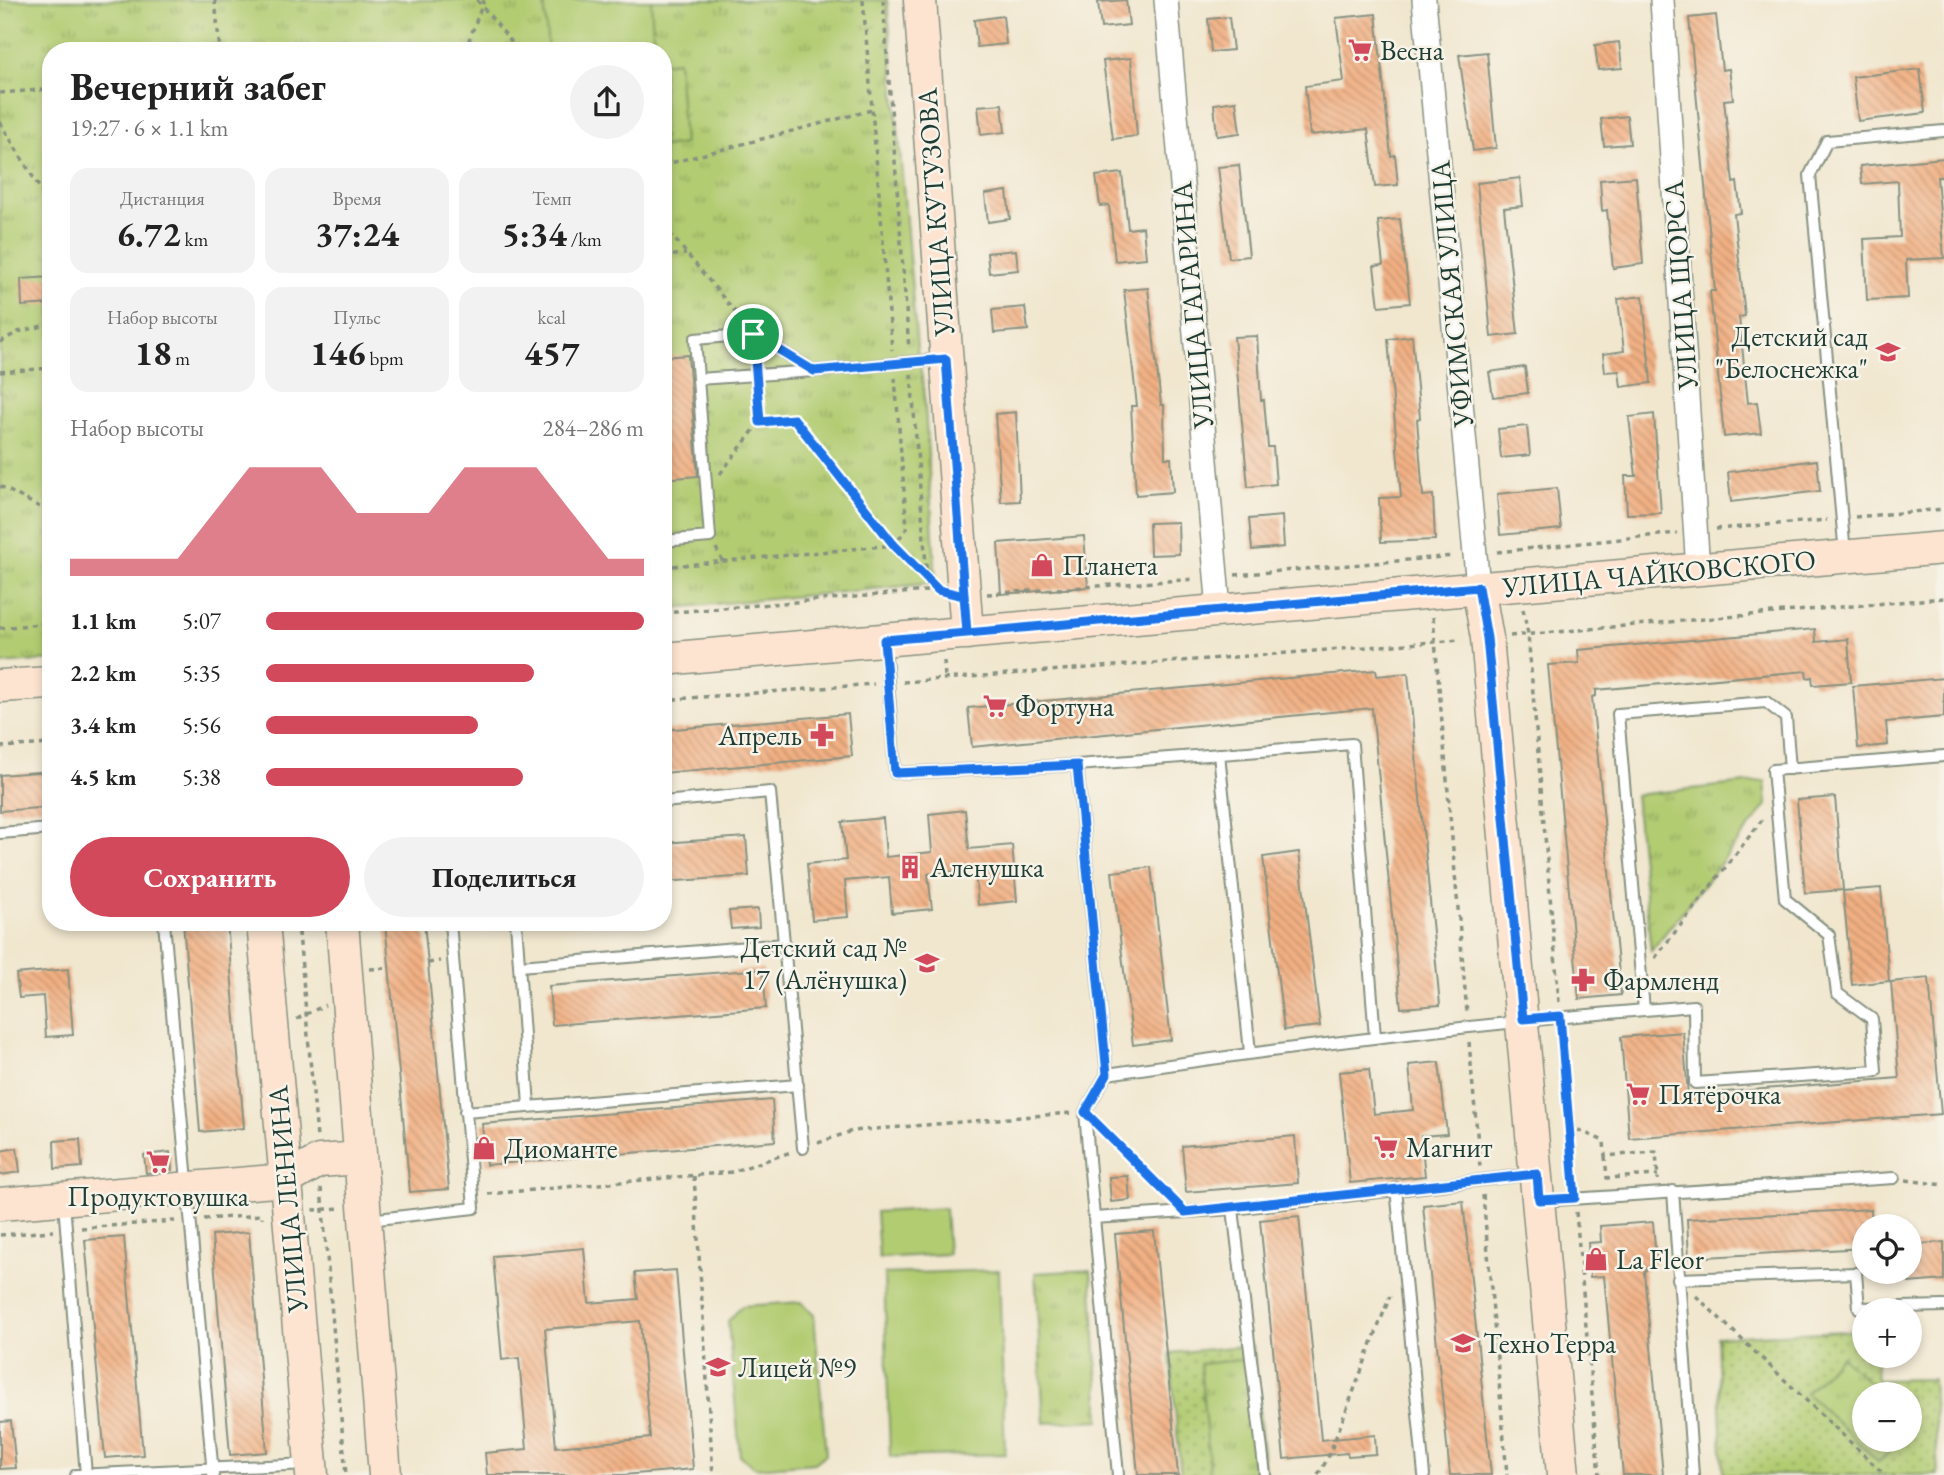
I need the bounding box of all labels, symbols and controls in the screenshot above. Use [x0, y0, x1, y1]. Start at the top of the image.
place label: Весна [1380, 32, 1445, 68]
supermarket icon: Весна [1346, 36, 1374, 64]
text: Вечерний забег [70, 62, 326, 111]
button: share [570, 65, 644, 139]
street label: УЛИЦА КУТУЗОВА [908, 86, 962, 338]
text: 19:27 · 6 × 1.1 km [70, 113, 228, 143]
street label: УФИМСКАЯ УЛИЦА [1421, 158, 1481, 430]
street label: УЛИЦА ЩОРСА [1655, 178, 1705, 392]
street label: УЛИЦА ГАГАРИНА [1163, 179, 1221, 431]
text: Дистанция [120, 186, 205, 211]
text: Время [333, 186, 381, 211]
text: Темп [532, 186, 571, 211]
text: 6.72 [116, 211, 181, 256]
text: 37:24 [315, 211, 399, 256]
text: 5:34 [501, 211, 567, 256]
text: km [181, 227, 208, 252]
text: /km [567, 227, 602, 252]
pin [723, 304, 783, 364]
text: Набор высоты [107, 305, 218, 330]
text: Пульс [333, 305, 381, 330]
text: kcal [537, 305, 566, 330]
icon: arrive [734, 315, 772, 353]
place label: Детский сад "Белоснежка" [1715, 318, 1868, 386]
text: 18 [135, 330, 172, 375]
text: 146 [310, 330, 366, 375]
text: 457 [524, 330, 579, 375]
school or university icon: Детский сад "Белоснежка" [1874, 338, 1902, 366]
text: m [172, 346, 190, 371]
text: bpm [366, 346, 404, 371]
text: Набор высоты [70, 413, 204, 443]
text: 284–286 m [543, 413, 644, 443]
street label: УЛИЦА ЧАЙКОВСКОГО [1500, 541, 1817, 605]
place label: Планета [1062, 547, 1159, 583]
shop icon: Планета [1028, 551, 1056, 579]
text: 1.1 km [70, 606, 137, 636]
text: 5:07 [182, 606, 221, 636]
text: 2.2 km [70, 658, 137, 688]
text: 5:35 [182, 658, 221, 688]
place label: Фортуна [1015, 688, 1115, 724]
supermarket icon: Фортуна [981, 692, 1009, 720]
text: 3.4 km [70, 710, 137, 740]
text: 5:56 [182, 710, 221, 740]
place label: Апрель [717, 717, 802, 753]
pharmacy icon: Апрель [808, 721, 836, 749]
text: 4.5 km [70, 762, 137, 792]
text: 5:38 [182, 762, 221, 792]
button: Сохранить [70, 837, 350, 917]
button: Поделиться [364, 837, 644, 917]
place label: Аленушка [929, 849, 1045, 885]
building icon: Аленушка [896, 853, 924, 881]
place label: Детский сад № 17 (Алёнушка) [741, 929, 907, 997]
school or university icon: Детский сад № 17 (Алёнушка) [913, 949, 941, 977]
place label: Фармленд [1603, 962, 1719, 998]
pharmacy icon: Фармленд [1569, 966, 1597, 994]
place label: Пятёрочка [1658, 1076, 1782, 1112]
supermarket icon: Пятёрочка [1624, 1080, 1652, 1108]
street label: УЛИЦА ЛЕНИНА [259, 1083, 315, 1315]
place label: Магнит [1406, 1129, 1493, 1165]
place label: Диоманте [504, 1130, 618, 1166]
supermarket icon: Магнит [1372, 1133, 1400, 1161]
shop icon: Диоманте [470, 1134, 498, 1162]
supermarket icon: Продуктовушка [144, 1148, 172, 1176]
place label: Продуктовушка [67, 1178, 250, 1214]
map controls [1852, 1214, 1922, 1452]
button: locate [1852, 1214, 1922, 1284]
place label: La Fleor [1616, 1241, 1705, 1277]
shop icon: La Fleor [1582, 1245, 1610, 1273]
button: + [1852, 1298, 1922, 1368]
place label: ТехноТерра [1483, 1325, 1617, 1361]
school or university icon: ТехноТерра [1449, 1329, 1477, 1357]
place label: Лицей №9 [738, 1349, 856, 1385]
school or university icon: Лицей №9 [704, 1353, 732, 1381]
button: − [1852, 1382, 1922, 1452]

